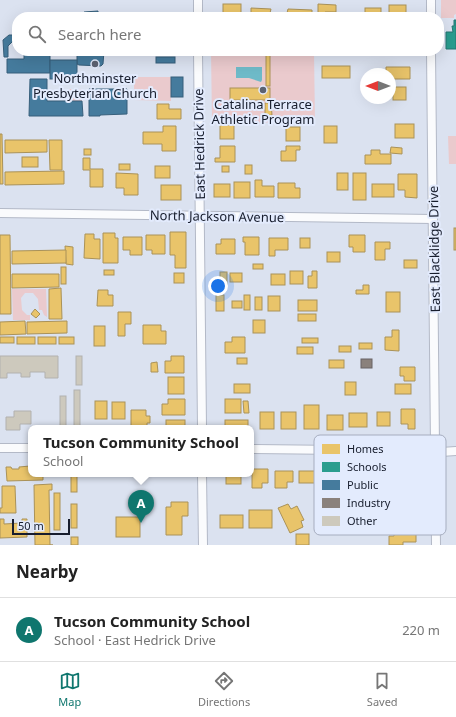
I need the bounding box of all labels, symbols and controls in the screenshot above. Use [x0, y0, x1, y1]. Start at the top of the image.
search box [12, 12, 444, 56]
icon: search [26, 23, 48, 45]
text: Search here [58, 24, 141, 44]
marker: Northminster Presbyterian Church [90, 59, 100, 69]
north arrow [360, 68, 396, 104]
place label: Northminster Presbyterian Church [33, 69, 157, 102]
marker: Catalina Terrace Athletic Program [258, 85, 268, 95]
street label: East Hedrick Drive [189, 88, 209, 200]
place label: Catalina Terrace Athletic Program [212, 95, 314, 128]
street label: East Blacklidge Drive [424, 186, 444, 312]
street label: North Jackson Avenue [150, 206, 284, 226]
your location [208, 276, 228, 296]
popup [28, 425, 254, 477]
text: Tucson Community School [43, 432, 239, 452]
legend [314, 435, 446, 535]
text: Homes [347, 441, 384, 456]
text: School [43, 452, 83, 470]
text: Schools [347, 459, 387, 474]
text: Public [347, 477, 378, 492]
pin: A [128, 490, 154, 523]
text: Industry [347, 495, 391, 510]
text: Other [347, 513, 378, 528]
scale bar [12, 517, 70, 536]
text: 50 m [18, 518, 44, 533]
text: Nearby [16, 560, 78, 583]
text: Tucson Community School [54, 611, 250, 631]
text: A [25, 621, 34, 639]
text: 220 m [402, 621, 440, 639]
text: School · East Hedrick Drive [54, 631, 216, 649]
tab: Map [58, 670, 81, 709]
tab: Directions [198, 670, 250, 709]
tab: Saved [367, 670, 398, 709]

